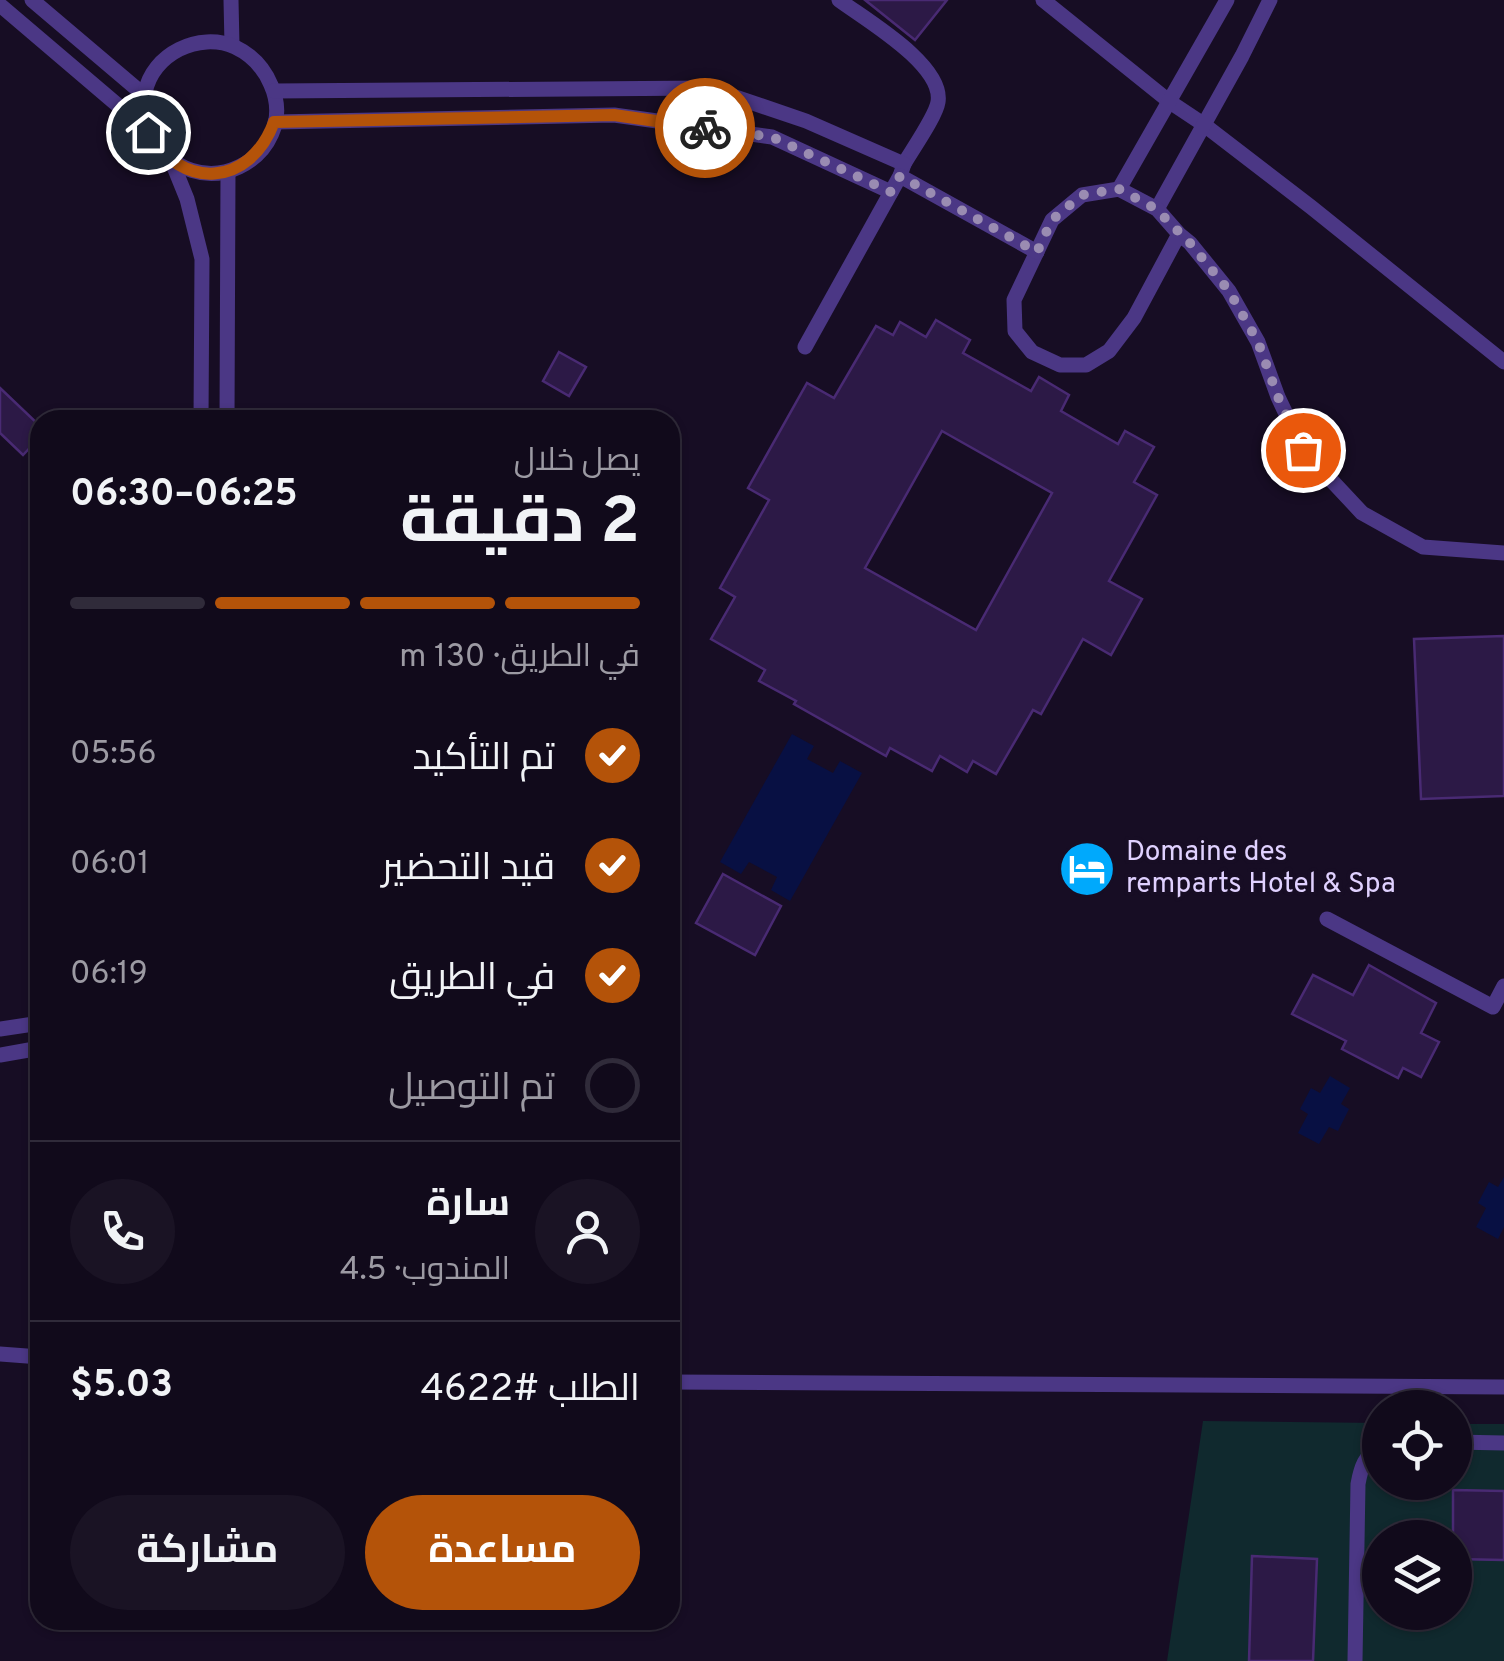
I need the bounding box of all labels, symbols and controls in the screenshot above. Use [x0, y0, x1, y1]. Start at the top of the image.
courier [655, 78, 755, 178]
pin [106, 90, 191, 175]
icon: bike [678, 101, 733, 156]
icon: home [121, 105, 176, 160]
pin [1261, 408, 1346, 493]
icon: bag [1276, 423, 1331, 478]
text: يصل خلال [514, 442, 640, 482]
text: 06:25–06:30 [70, 471, 298, 520]
text: 2 دقيقة [400, 484, 640, 566]
text: في الطريق · 130 m [399, 638, 640, 678]
icon: check [585, 728, 640, 783]
text: 05:56 [70, 735, 157, 775]
text: تم التأكيد [413, 735, 555, 784]
place label: Domaine des remparts Hotel & Spa [1126, 835, 1396, 903]
icon: check [585, 838, 640, 893]
hotel icon: Domaine des remparts Hotel & Spa [1057, 839, 1117, 899]
text: 06:01 [70, 845, 149, 885]
text: قيد التحضير [382, 845, 555, 894]
icon: check [585, 948, 640, 1003]
text: 06:19 [70, 955, 148, 995]
text: في الطريق [389, 955, 555, 1004]
text: تم التوصيل [388, 1065, 555, 1114]
button: phone [70, 1179, 175, 1284]
button: person [535, 1179, 640, 1284]
text: سارة [427, 1181, 510, 1230]
text: المندوب · 4.5 [340, 1251, 510, 1291]
text: $5.03 [70, 1362, 173, 1411]
text: الطلب #4622 [420, 1366, 640, 1415]
map controls [1362, 1390, 1472, 1630]
button: locate [1362, 1390, 1472, 1500]
button: مشاركة [70, 1495, 345, 1610]
button: مساعدة [365, 1495, 640, 1610]
button: layers [1362, 1520, 1472, 1630]

